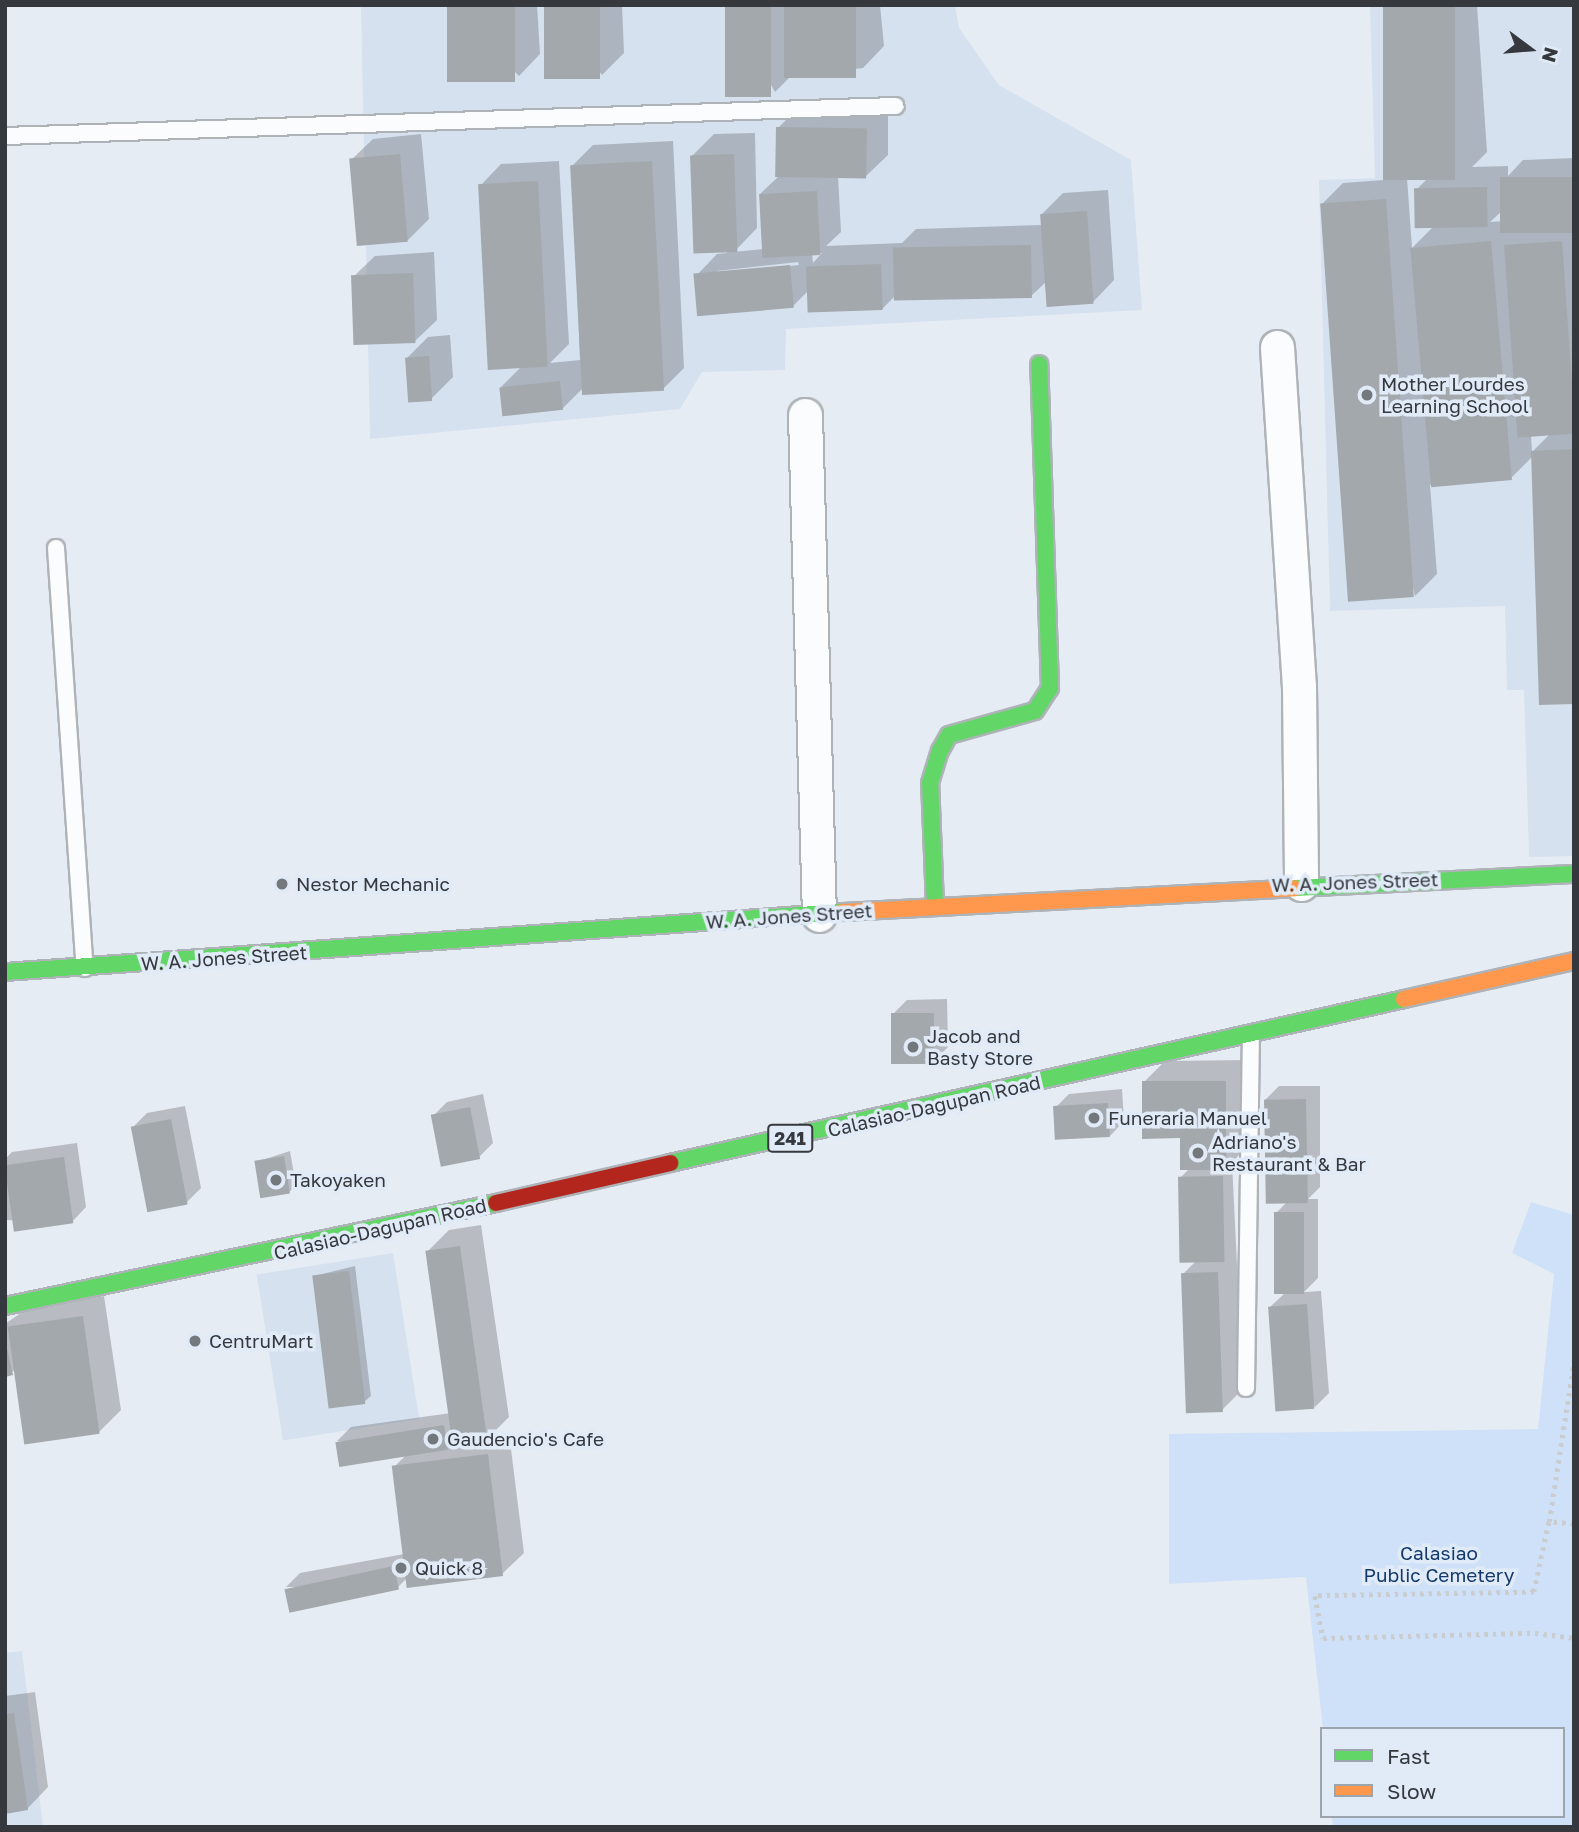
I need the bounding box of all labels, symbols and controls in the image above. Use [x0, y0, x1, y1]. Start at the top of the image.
north arrow [1495, 14, 1565, 84]
text: N [1538, 45, 1564, 65]
place label: Mother Lourdes Learning School [1381, 373, 1529, 417]
marker: Mother Lourdes Learning School [1359, 387, 1375, 403]
street label: W. A. Jones Street [1271, 868, 1439, 896]
place label: Nestor Mechanic [296, 873, 450, 895]
marker: Nestor Mechanic [274, 876, 290, 892]
street label: W. A. Jones Street [705, 899, 873, 933]
street label: W. A. Jones Street [140, 941, 308, 975]
place label: Jacob and Basty Store [927, 1025, 1033, 1069]
marker: Jacob and Basty Store [905, 1039, 921, 1055]
street label: Calasiao-Dagupan Road [825, 1070, 1043, 1142]
place label: Funeraria Manuel [1108, 1107, 1267, 1129]
marker: Funeraria Manuel [1086, 1110, 1102, 1126]
road number: 241 [767, 1124, 813, 1153]
place label: Adriano's Restaurant & Bar [1212, 1131, 1366, 1175]
marker: Adriano's Restaurant & Bar [1190, 1145, 1206, 1161]
place label: Takoyaken [290, 1169, 386, 1191]
marker: Takoyaken [268, 1172, 284, 1188]
street label: Calasiao-Dagupan Road [271, 1193, 489, 1265]
place label: CentruMart [209, 1330, 313, 1352]
marker: CentruMart [187, 1333, 203, 1349]
place label: Gaudencio's Cafe [447, 1428, 604, 1450]
marker: Gaudencio's Cafe [425, 1431, 441, 1447]
park label: Calasiao Public Cemetery [1364, 1542, 1514, 1586]
place label: Quick 8 [415, 1557, 483, 1579]
marker: Quick 8 [393, 1560, 409, 1576]
legend [1320, 1727, 1565, 1818]
text: Fast [1387, 1743, 1430, 1769]
text: Slow [1387, 1778, 1436, 1804]

